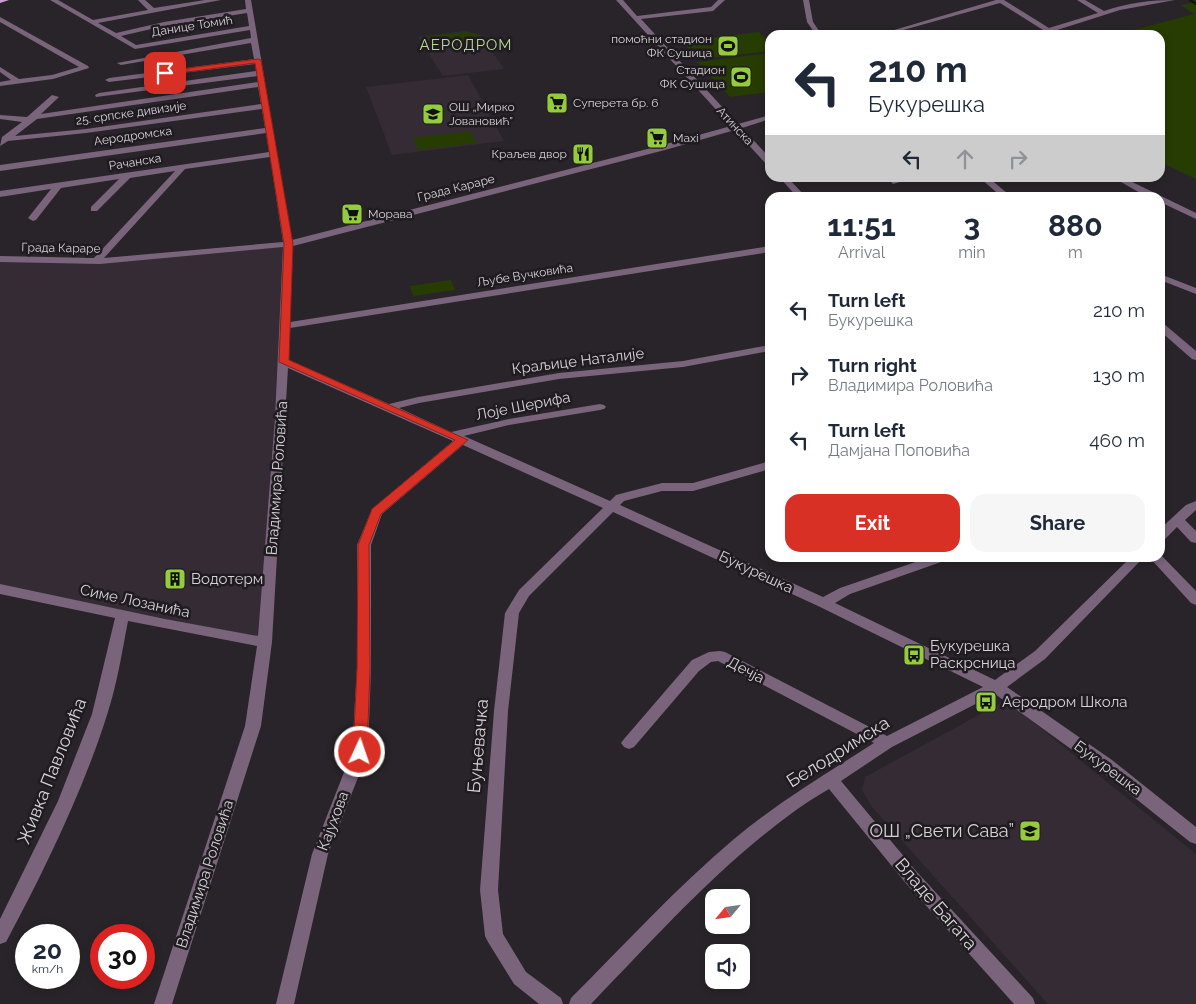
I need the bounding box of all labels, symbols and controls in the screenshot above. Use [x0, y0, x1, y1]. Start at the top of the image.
street label: Данице Томић [150, 13, 234, 39]
place label: помоћни стадион ФК Сушица [611, 32, 712, 60]
sports icon: помоћни стадион ФК Сушица [716, 34, 740, 58]
district label: АЕРОДРОМ [420, 36, 512, 54]
text: 210 m [868, 49, 968, 90]
icon: left [785, 50, 850, 115]
pin [144, 52, 186, 94]
icon: arrive [151, 59, 179, 87]
place label: Стадион ФК Сушица [660, 63, 725, 91]
sports icon: Стадион ФК Сушица [729, 65, 753, 89]
supermarket icon: Суперета бр. 6 [545, 91, 569, 115]
text: Букурешка [868, 91, 985, 117]
place label: Суперета бр. 6 [573, 96, 659, 110]
street label: 25. српске дивизије [75, 98, 187, 128]
place label: ОШ „Мирко Јовановић” [449, 100, 515, 128]
school or university icon: ОШ „Мирко Јовановић” [421, 102, 445, 126]
street label: Атинска [714, 104, 756, 148]
street label: Аеродромска [93, 124, 173, 148]
supermarket icon: Maxi [645, 126, 669, 150]
place label: Maxi [673, 131, 699, 145]
restaurant icon: Краљев двор [571, 142, 595, 166]
icon: left [898, 145, 926, 173]
icon: ahead [951, 145, 979, 173]
icon: right [1004, 145, 1032, 173]
place label: Краљев двор [491, 147, 567, 161]
street label: Рачанска [108, 151, 162, 173]
street label: Града Караре [416, 172, 496, 204]
supermarket icon: Морава [340, 202, 364, 226]
place label: Морава [368, 207, 412, 221]
text: 11:51 [827, 208, 896, 243]
text: 3 [964, 208, 980, 243]
text: 880 [1048, 208, 1103, 243]
street label: Града Караре [21, 240, 101, 256]
text: Arrival [838, 243, 885, 262]
text: min [958, 243, 986, 262]
text: m [1068, 243, 1083, 262]
street label: Љубе Вучковића [476, 261, 574, 289]
text: Turn left [828, 289, 905, 311]
icon: left [785, 296, 813, 324]
text: 210 m [1093, 299, 1145, 321]
text: Букурешка [828, 311, 913, 330]
street label: Краљице Наталије [511, 344, 645, 378]
text: Turn right [828, 354, 917, 376]
icon: right [785, 361, 813, 389]
text: 130 m [1093, 364, 1145, 386]
text: Владимира Роловића [828, 376, 993, 395]
street label: Лоје Шерифа [474, 388, 572, 424]
street label: Владимира Роловића [263, 400, 291, 556]
text: Turn left [828, 419, 905, 441]
icon: left [785, 426, 813, 454]
text: 460 m [1089, 429, 1145, 451]
text: Дамјана Поповића [828, 441, 970, 460]
button: Exit [785, 494, 960, 552]
button: Share [970, 494, 1145, 552]
street label: Букурешка [716, 547, 796, 597]
building icon: Водотерм [163, 567, 187, 591]
place label: Водотерм [191, 570, 263, 588]
street label: Симе Лозанића [78, 581, 192, 621]
place label: Букурешка Раскрсница [930, 637, 1015, 672]
bus stop icon: Букурешка Раскрсница [902, 643, 926, 667]
street label: Дечја [724, 653, 768, 687]
bus stop icon: Аеродром Школа [974, 690, 998, 714]
place label: Аеродром Школа [1002, 693, 1127, 711]
street label: Живка Павловића [13, 695, 90, 847]
street label: Буњевачка [463, 698, 492, 794]
street label: Белодримска [783, 712, 893, 792]
position arrow [333, 725, 385, 777]
street label: Букурешка [1071, 737, 1145, 799]
street label: Кајухова [314, 789, 352, 853]
street label: Владимира Роловића [173, 798, 237, 950]
school or university icon: ОШ „Свети Сава” [1018, 819, 1042, 843]
place label: ОШ „Свети Сава” [870, 820, 1014, 841]
street label: Владе Багата [891, 854, 982, 954]
north arrow [705, 889, 750, 934]
map controls [705, 889, 750, 989]
speed limit sign: 30 [90, 924, 155, 989]
text: 20 [33, 935, 62, 965]
button: sound [705, 944, 750, 989]
text: km/h [32, 962, 63, 976]

